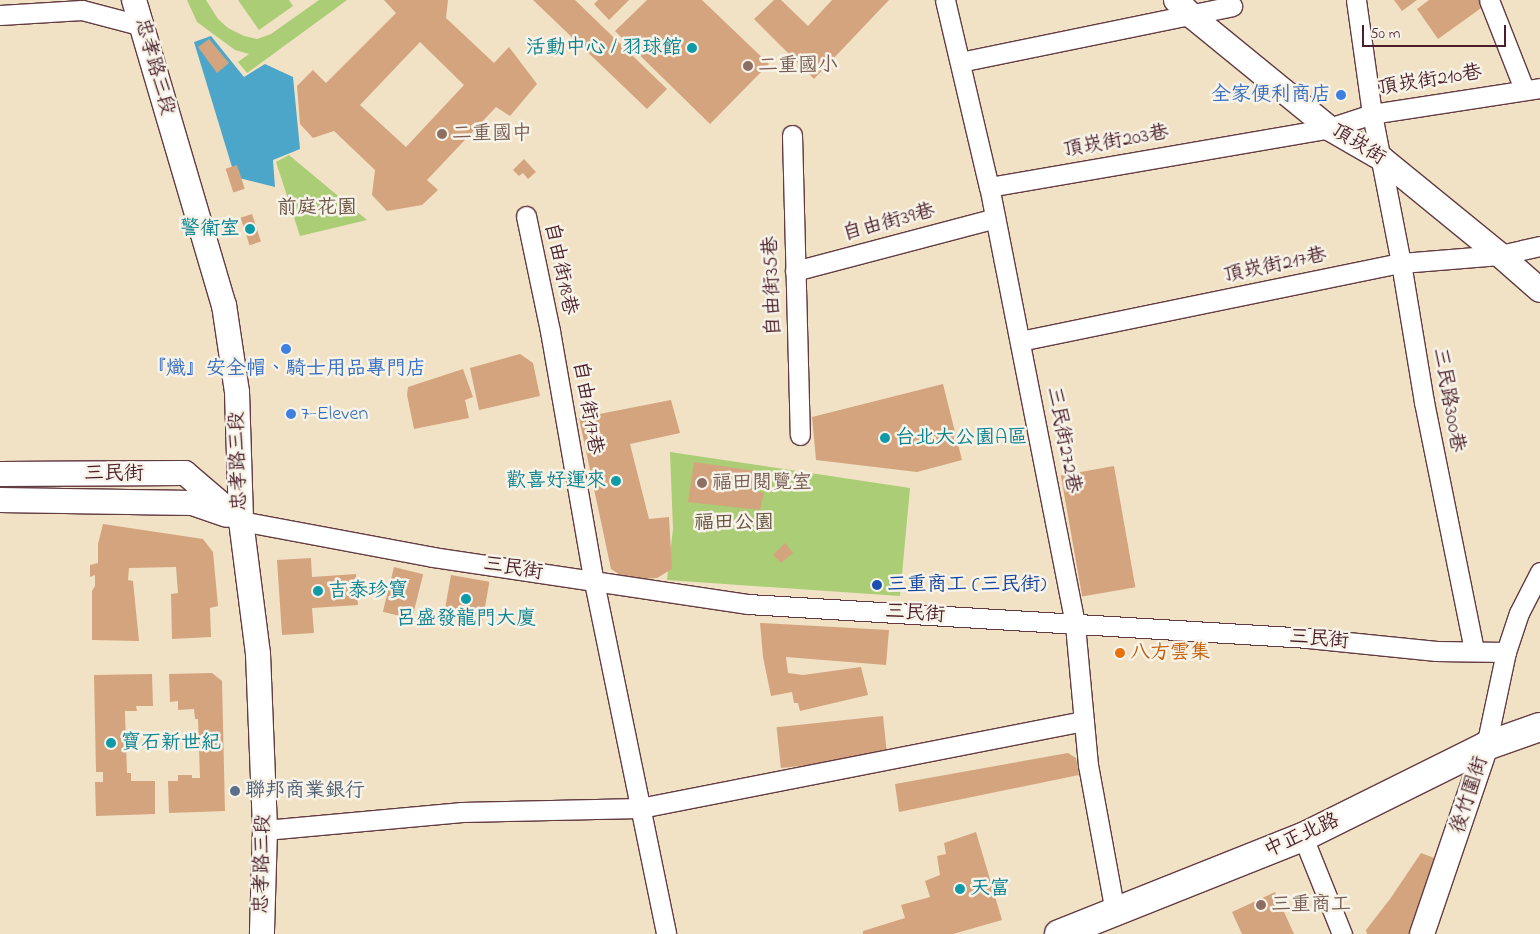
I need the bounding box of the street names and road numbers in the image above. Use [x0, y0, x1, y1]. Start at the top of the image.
street label: 忠孝路三段 [129, 16, 179, 118]
street label: 頂崁街210巷 [1376, 61, 1484, 101]
street label: 頂崁街 [1326, 119, 1390, 171]
street label: 頂崁街203巷 [1061, 121, 1171, 163]
street label: 自由街39巷 [840, 199, 938, 247]
street label: 自由街18巷 [539, 221, 581, 317]
street label: 自由街35巷 [759, 236, 787, 336]
street label: 頂崁街217巷 [1221, 243, 1329, 289]
street label: 三民路300巷 [1427, 346, 1469, 454]
street label: 自由街17巷 [567, 359, 607, 457]
street label: 三民街272巷 [1041, 385, 1085, 495]
street label: 忠孝路三段 [225, 411, 253, 511]
street label: 三民街 [84, 462, 144, 486]
street label: 三民街 [481, 552, 545, 586]
street label: 三民街 [884, 600, 946, 628]
street label: 三民街 [1288, 625, 1350, 655]
street label: 後竹圍街 [1446, 753, 1494, 837]
street label: 中正北路 [1261, 809, 1343, 863]
street label: 忠孝路三段 [250, 814, 276, 914]

